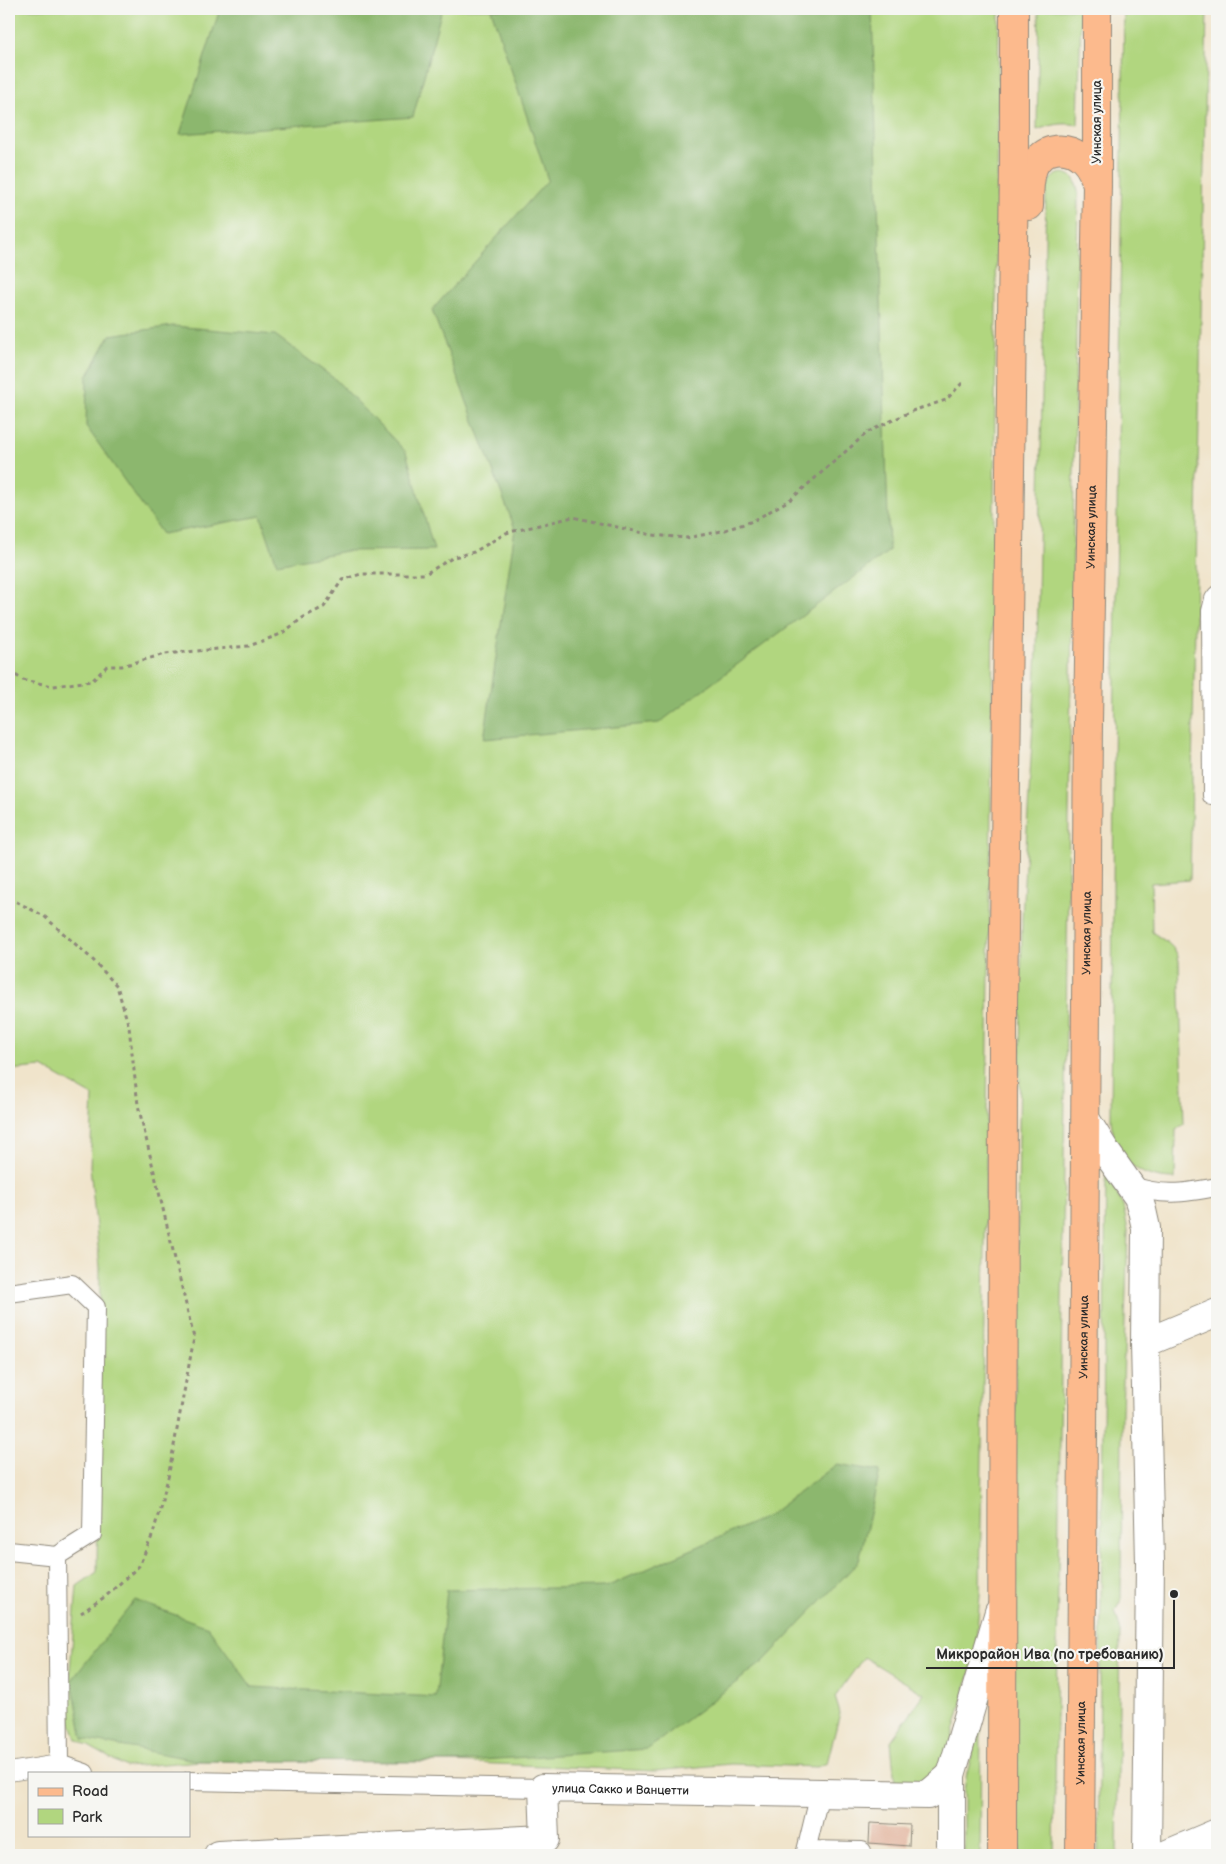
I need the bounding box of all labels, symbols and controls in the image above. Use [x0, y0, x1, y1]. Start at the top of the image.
street label: Уинская улица [1090, 80, 1105, 164]
street label: Уинская улица [1083, 485, 1099, 569]
street label: Уинская улица [1079, 891, 1094, 975]
street label: Уинская улица [1076, 1295, 1091, 1379]
callout: Микрорайон Ива (по требованию) [926, 1639, 1174, 1668]
text: Микрорайон Ива (по требованию) [936, 1646, 1164, 1663]
street label: Уинская улица [1073, 1701, 1089, 1785]
legend [28, 1772, 190, 1836]
street label: улица Сакко и Ванцетти [552, 1781, 689, 1798]
text: Road [72, 1782, 108, 1801]
text: Park [72, 1808, 103, 1827]

